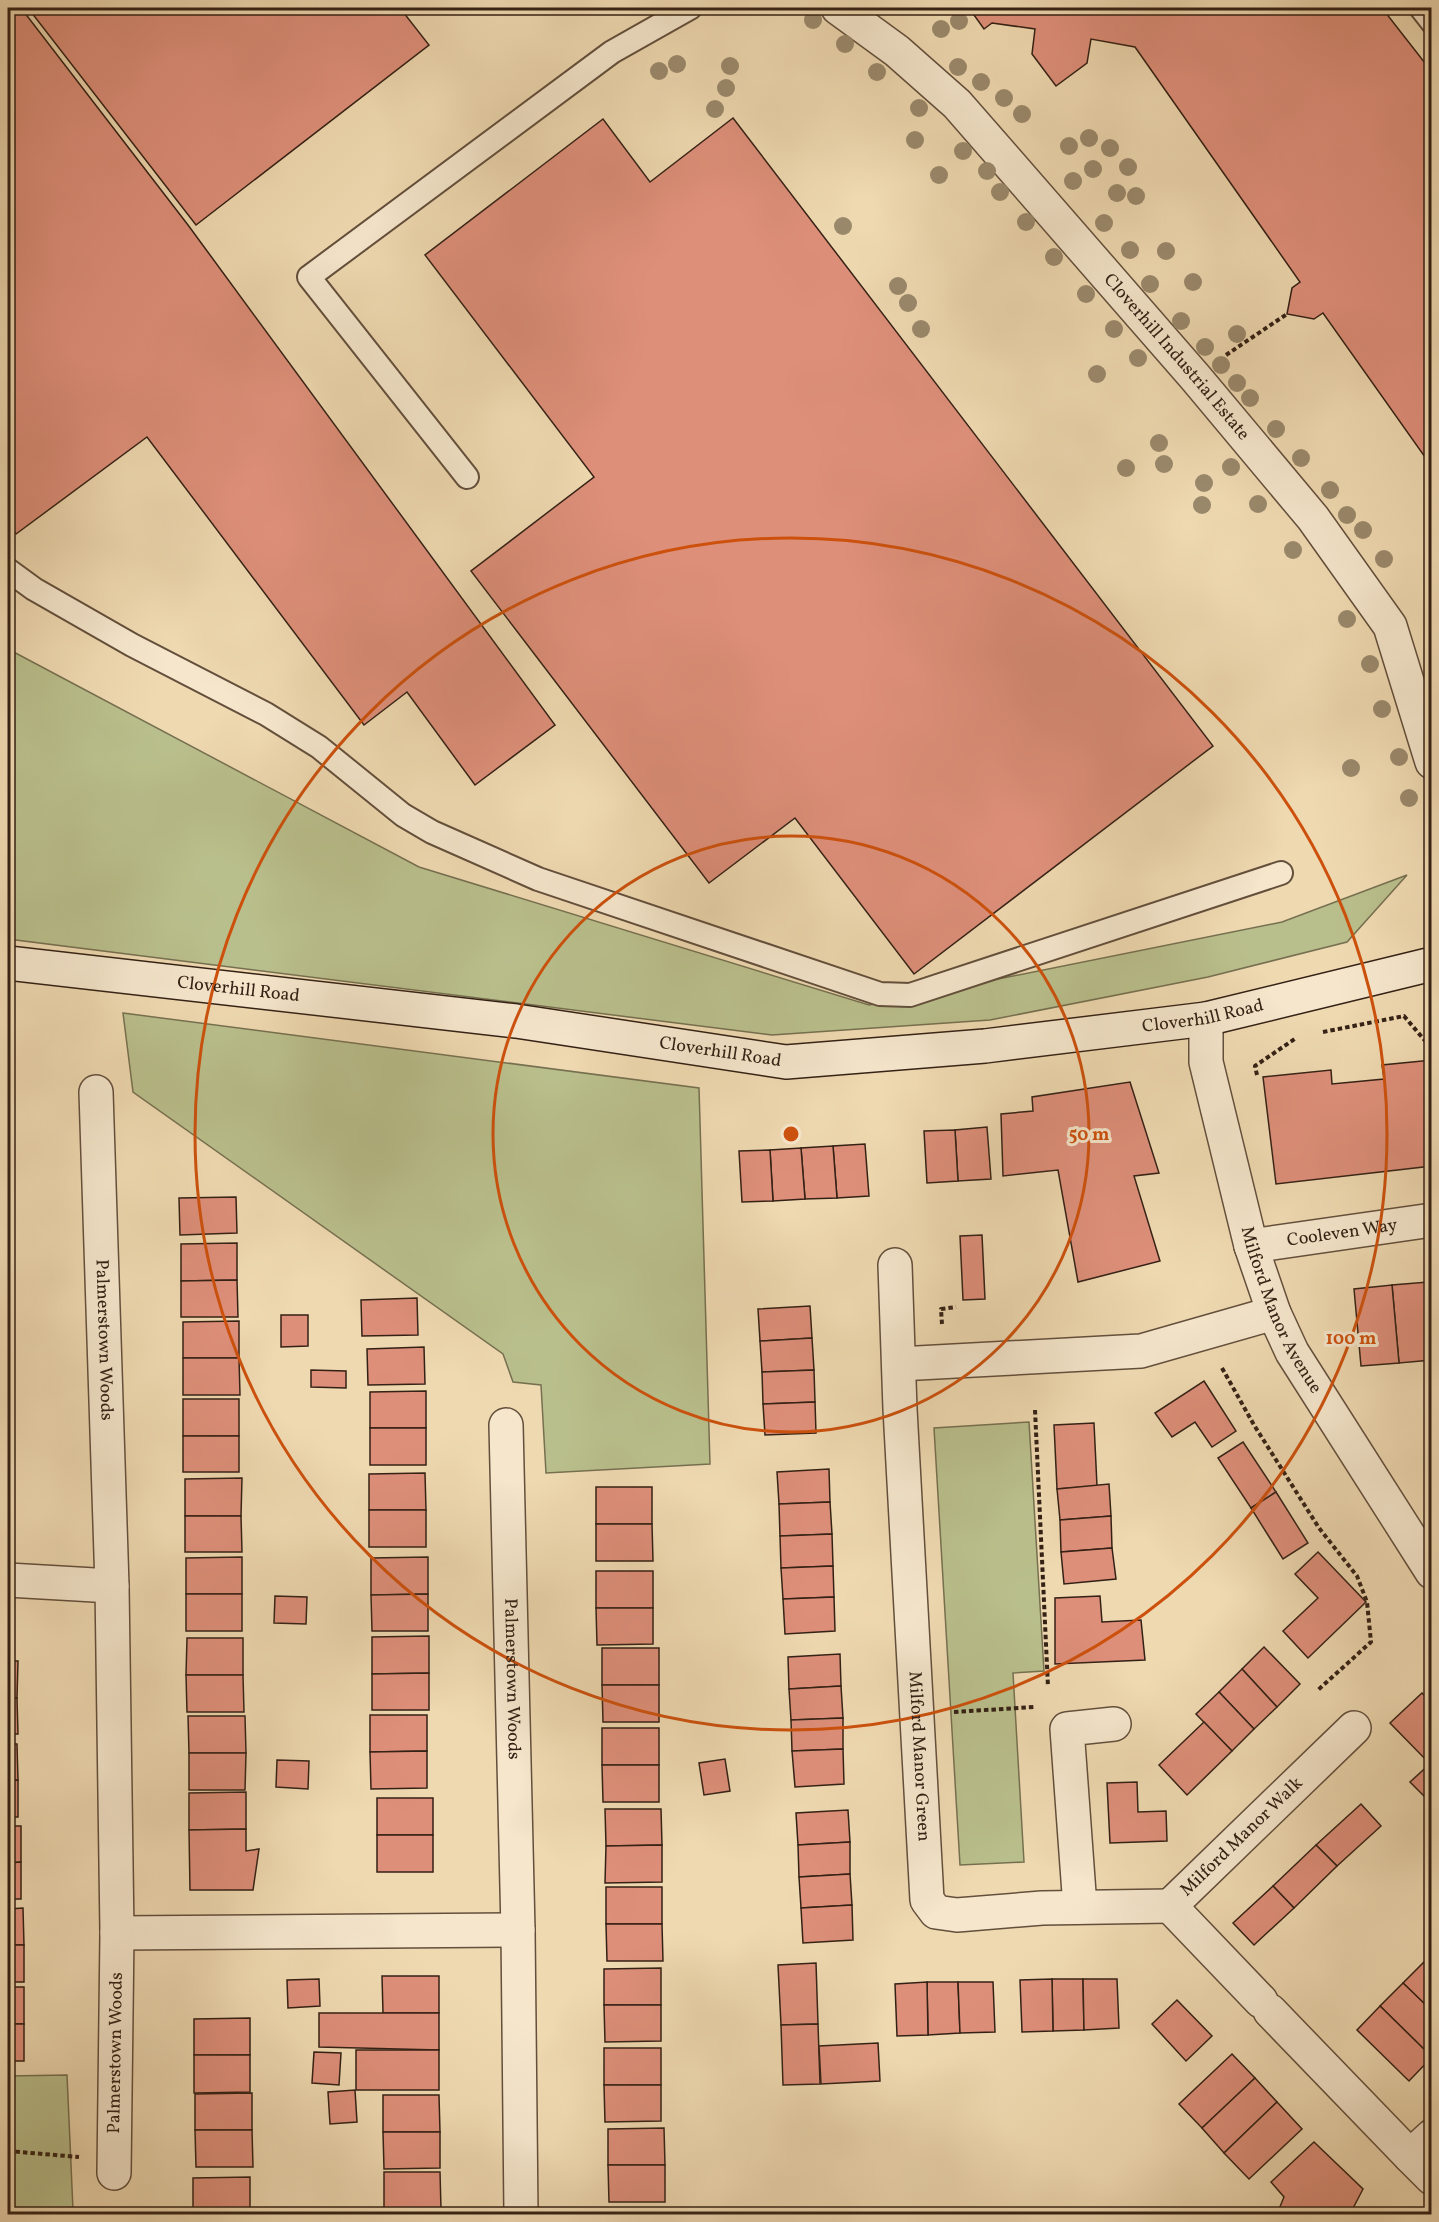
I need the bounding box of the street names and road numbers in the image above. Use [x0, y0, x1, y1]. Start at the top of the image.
street label: Cloverhill Industrial Estate [1098, 268, 1256, 446]
street label: Cloverhill Road [176, 970, 301, 1009]
street label: Cloverhill Road [1141, 993, 1266, 1039]
street label: Cloverhill Road [658, 1030, 783, 1074]
street label: Cooleven Way [1285, 1213, 1399, 1253]
street label: Milford Manor Avenue [1234, 1224, 1328, 1399]
street label: Palmerstown Woods [89, 1259, 119, 1421]
street label: Palmerstown Woods [498, 1598, 526, 1760]
street label: Milford Manor Green [902, 1671, 936, 1842]
street label: Milford Manor Walk [1174, 1771, 1309, 1902]
street label: Palmerstown Woods [102, 1972, 130, 2134]

